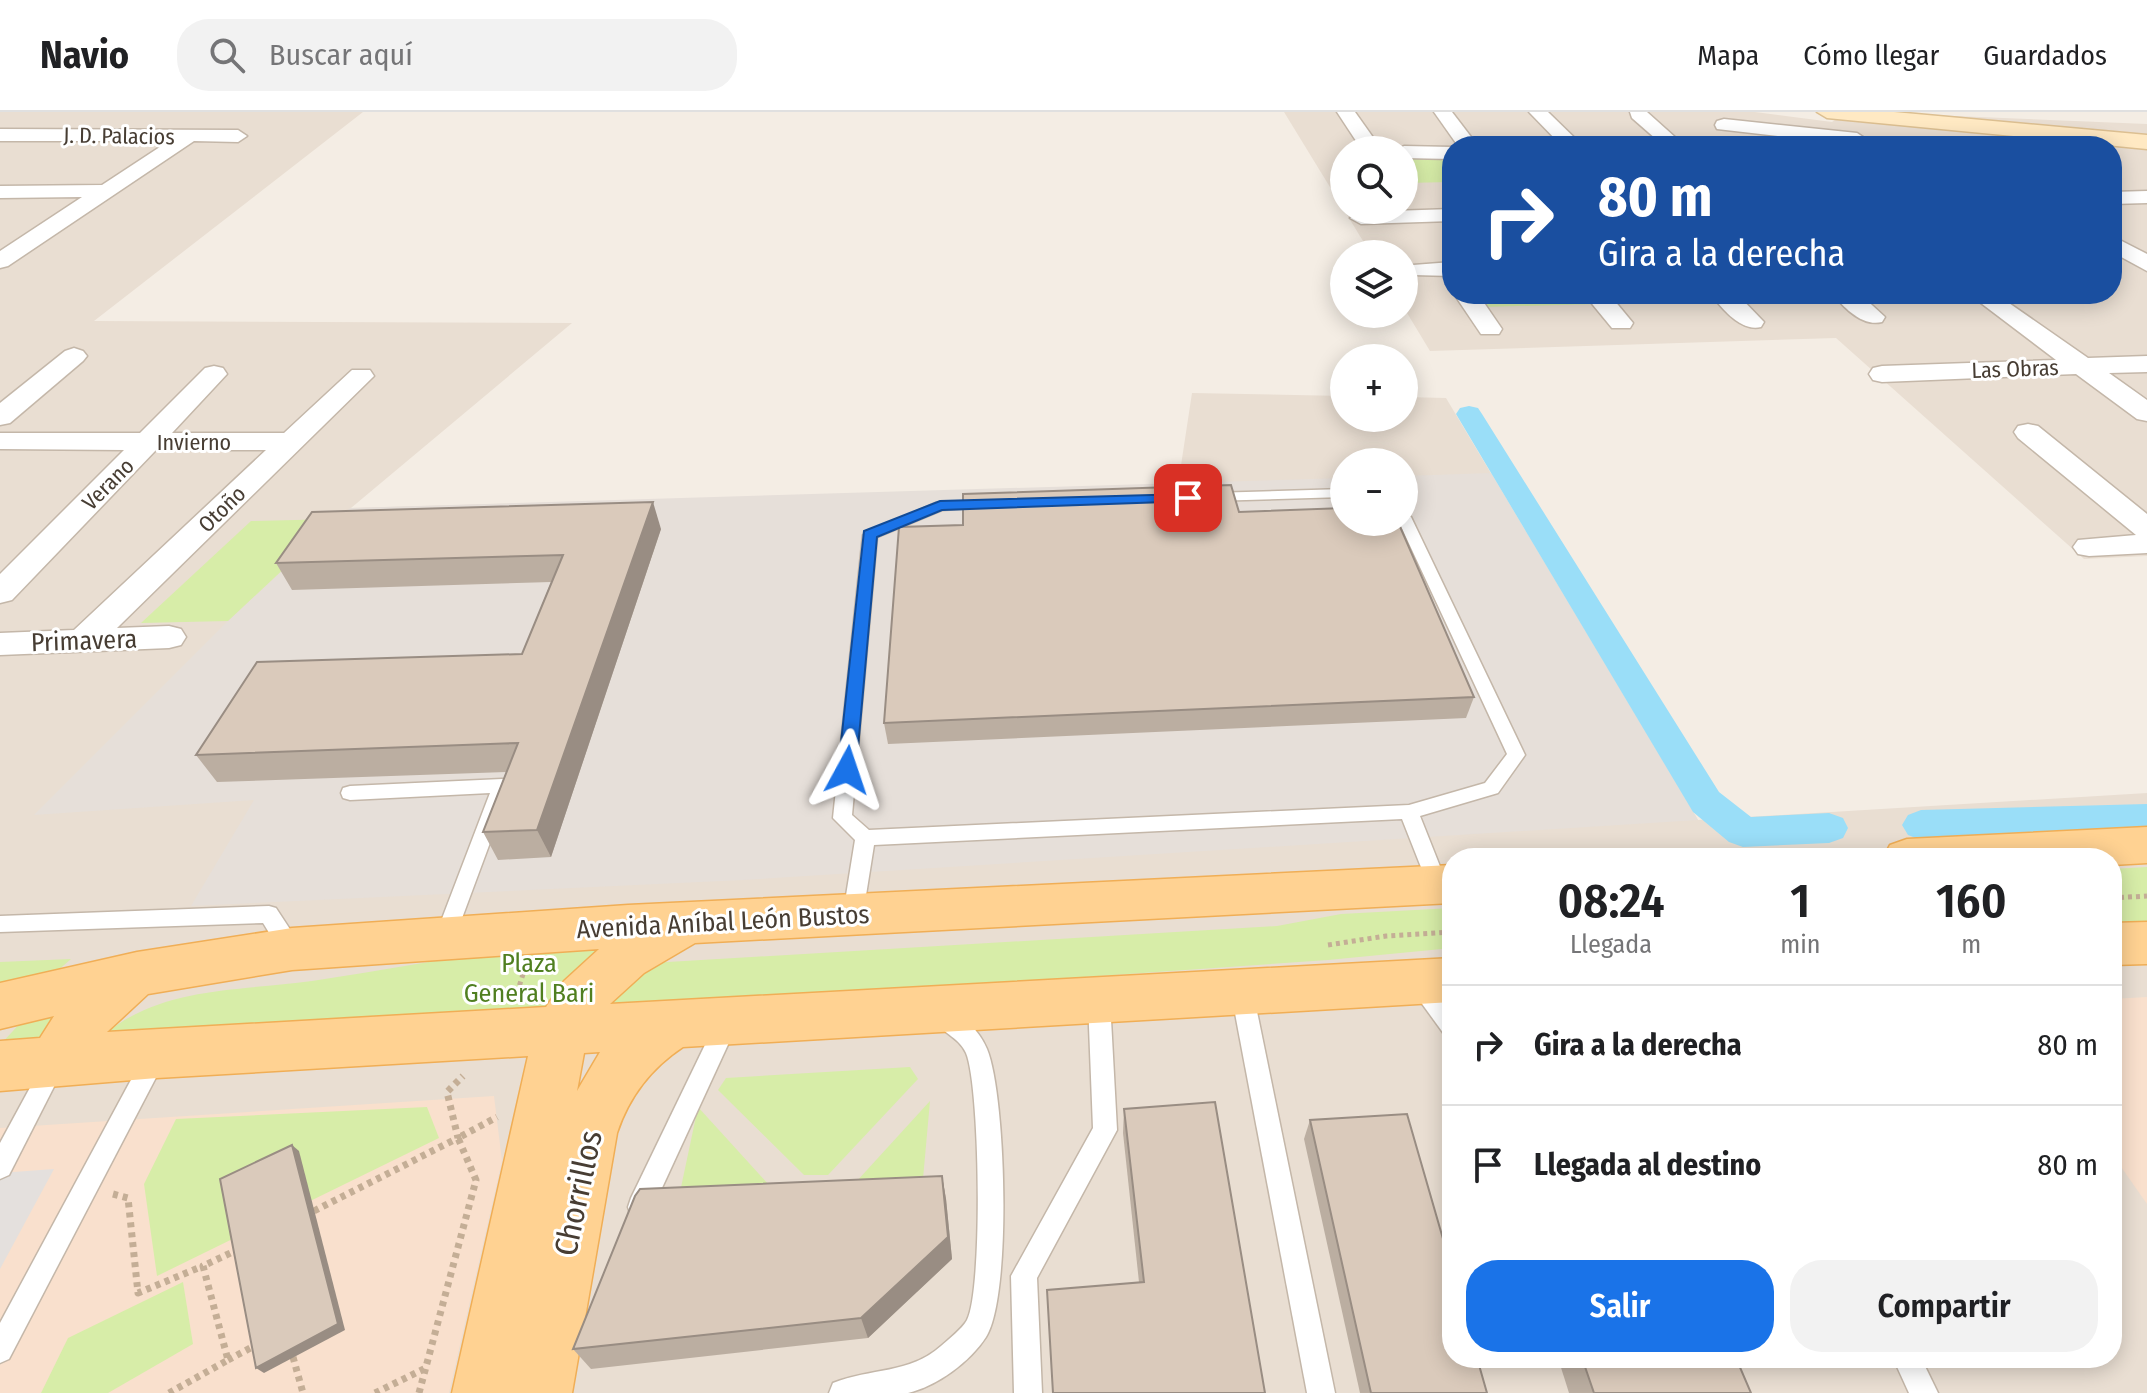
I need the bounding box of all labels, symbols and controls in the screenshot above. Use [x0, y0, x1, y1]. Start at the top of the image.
search box [177, 19, 737, 91]
text: Navio [40, 32, 129, 78]
icon: search [205, 33, 249, 77]
text: Buscar aquí [269, 37, 413, 73]
text: Mapa [1697, 39, 1759, 72]
text: Cómo llegar [1803, 39, 1939, 72]
text: Guardados [1983, 39, 2107, 72]
street label: J. D. Palacios [63, 122, 175, 150]
map controls [1330, 136, 1418, 536]
button: search [1330, 136, 1418, 224]
text: 80 m [1598, 164, 1713, 231]
icon: right [1466, 168, 1570, 272]
text: Gira a la derecha [1598, 232, 1845, 276]
button: layers [1330, 240, 1418, 328]
button: + [1330, 344, 1418, 432]
street label: Las Obras [1971, 354, 2059, 384]
street label: Invierno [157, 429, 231, 456]
button: − [1330, 448, 1418, 536]
street label: Verano [76, 452, 140, 516]
pin [1154, 464, 1222, 532]
icon: arrive [1166, 476, 1210, 520]
street label: Otoño [193, 480, 251, 538]
street label: Primavera [30, 624, 138, 658]
position arrow [805, 728, 889, 812]
text: 08:24 [1557, 872, 1665, 930]
text: 1 [1790, 872, 1810, 930]
text: 160 [1936, 872, 2007, 930]
street label: Avenida Aníbal León Bustos [576, 899, 870, 945]
text: Llegada [1570, 929, 1652, 960]
text: min [1780, 929, 1820, 960]
text: m [1961, 929, 1981, 960]
park label: Plaza General Bari [464, 948, 594, 1009]
icon: right [1466, 1023, 1510, 1067]
text: Gira a la derecha [1534, 1027, 1742, 1063]
text: 80 m [2037, 1027, 2098, 1063]
street label: Chorrillos [546, 1127, 610, 1259]
icon: arrive [1466, 1143, 1510, 1187]
text: Llegada al destino [1534, 1147, 1761, 1183]
text: 80 m [2037, 1147, 2098, 1183]
button: Salir [1466, 1260, 1774, 1352]
button: Compartir [1790, 1260, 2098, 1352]

